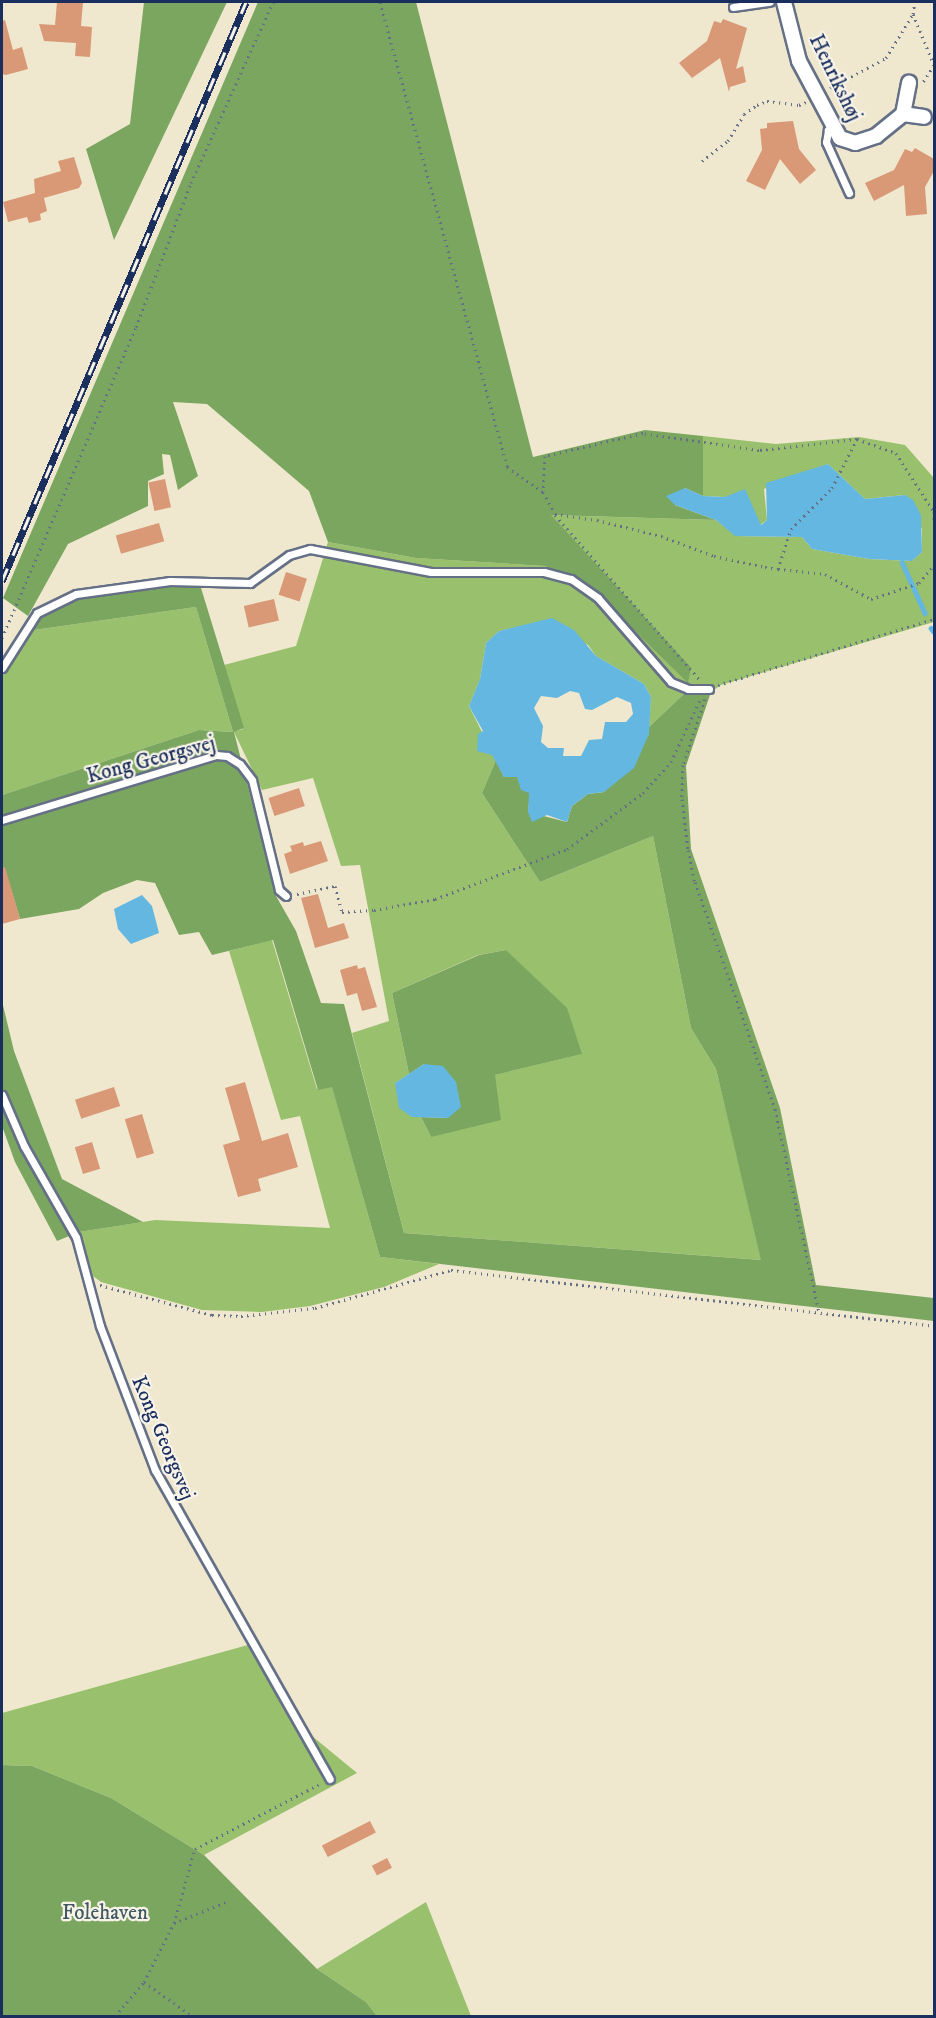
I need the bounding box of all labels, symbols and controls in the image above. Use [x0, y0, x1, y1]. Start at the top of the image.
street label: Henrikshøj [803, 30, 867, 126]
street label: Kong Georgsvej [84, 731, 218, 789]
street label: Kong Georgsvej [126, 1372, 200, 1504]
park label: Folehaven [62, 1900, 148, 1926]

